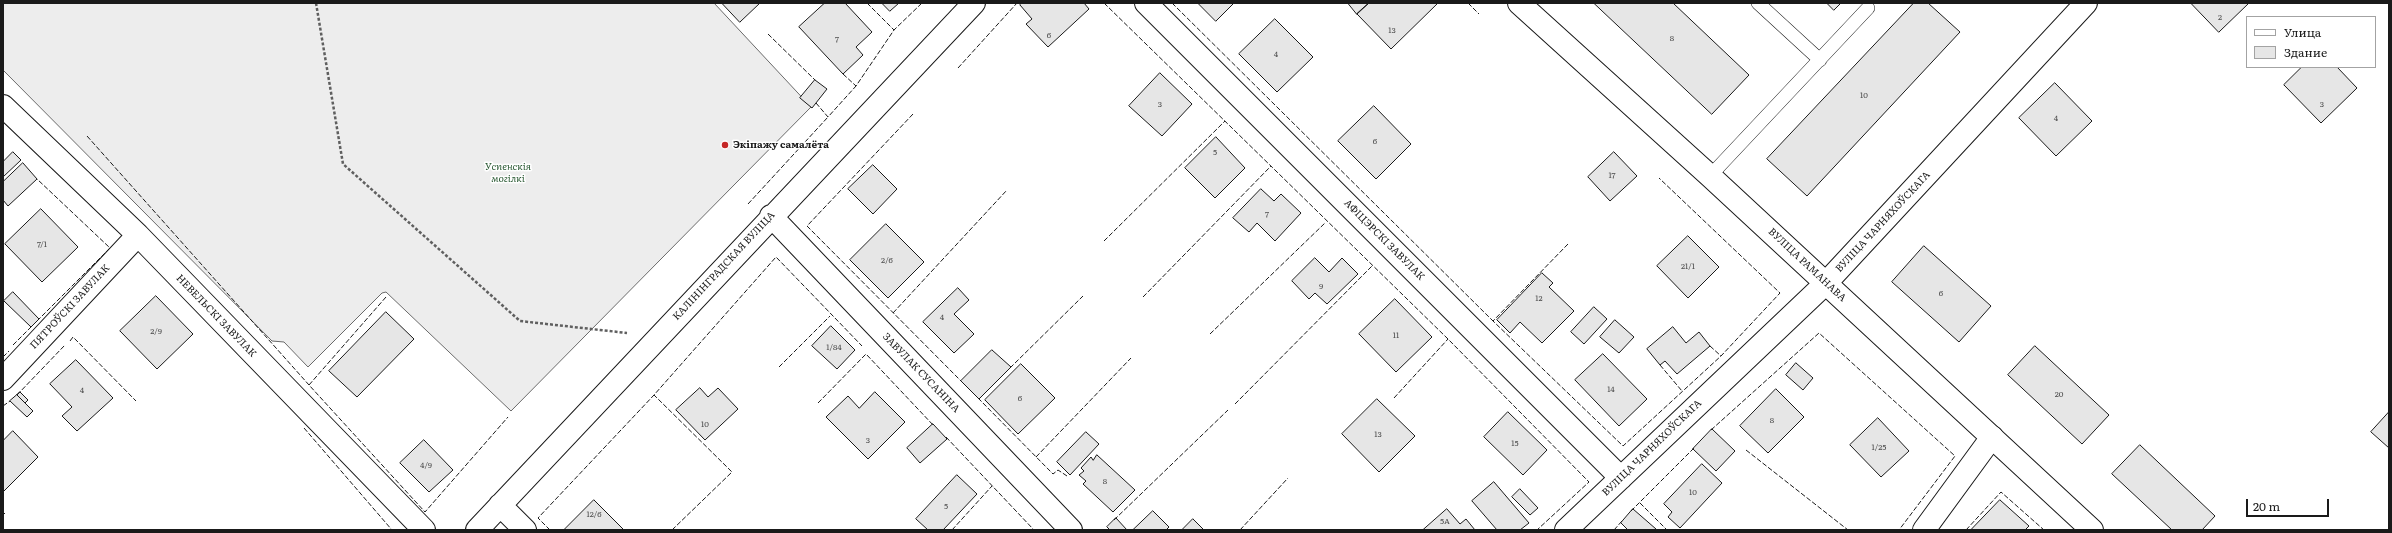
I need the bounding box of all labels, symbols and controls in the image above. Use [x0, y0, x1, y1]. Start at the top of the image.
house number: 2 [2218, 13, 2222, 23]
legend [2246, 16, 2376, 68]
text: Улица [2284, 23, 2321, 41]
house number: 13 [1388, 26, 1396, 36]
house number: 6 [1047, 31, 1051, 41]
house number: 8 [1670, 34, 1674, 44]
house number: 7 [835, 35, 839, 45]
text: Здание [2284, 43, 2327, 61]
house number: 4 [1274, 50, 1278, 60]
house number: 10 [1860, 91, 1868, 101]
house number: 3 [1158, 100, 1162, 110]
house number: 3 [2320, 100, 2324, 110]
house number: 4 [2054, 114, 2058, 124]
house number: 6 [1373, 137, 1377, 147]
place label: Экіпажу самалёта [733, 139, 829, 151]
marker: Экіпажу самалёта [720, 140, 730, 150]
house number: 5 [1213, 148, 1217, 158]
park label: Успенскія могілкі [485, 161, 531, 184]
street label: ВУЛІЦА ЧАРНЯХОЎСКАГА [1833, 169, 1933, 275]
house number: 17 [1608, 171, 1616, 181]
street label: АФІЦЭРСКІ ЗАВУЛАК [1341, 197, 1427, 283]
street label: КАЛІНІНГРАДСКАЯ ВУЛІЦА [670, 209, 778, 323]
house number: 7 [1265, 210, 1269, 220]
street label: ВУЛІЦА РАМАНАВА [1766, 226, 1848, 304]
house number: 7/1 [37, 240, 47, 250]
house number: 2/6 [881, 256, 893, 266]
street label: ПЯТРОЎСКІ ЗАВУЛАК [28, 262, 112, 352]
house number: 21/1 [1681, 262, 1695, 272]
street label: НЕВЕЛЬСКІ ЗАВУЛАК [174, 272, 258, 360]
house number: 9 [1319, 282, 1323, 292]
house number: 6 [1939, 289, 1943, 299]
house number: 12 [1535, 294, 1543, 304]
house number: 4 [940, 313, 944, 323]
house number: 2/9 [150, 327, 162, 337]
street label: ЗАВУЛАК СУСАНІНА [880, 331, 962, 415]
house number: 11 [1393, 331, 1399, 341]
house number: 1/84 [826, 343, 842, 353]
house number: 14 [1607, 385, 1615, 395]
house number: 4 [80, 386, 84, 396]
house number: 20 [2055, 390, 2063, 400]
house number: 6 [1018, 394, 1022, 404]
street label: ВУЛІЦА ЧАРНЯХОЎСКАГА [1600, 397, 1704, 499]
house number: 8 [1770, 416, 1774, 426]
house number: 10 [701, 420, 709, 430]
house number: 13 [1374, 430, 1382, 440]
house number: 3 [866, 436, 870, 446]
house number: 15 [1511, 439, 1519, 449]
house number: 1/25 [1872, 443, 1886, 453]
house number: 4/9 [420, 461, 432, 471]
house number: 8 [1103, 477, 1107, 487]
house number: 10 [1689, 488, 1697, 498]
scale bar [2248, 491, 2331, 517]
text: 20 m [2253, 497, 2280, 515]
house number: 5 [944, 502, 948, 512]
house number: 12/6 [586, 510, 602, 520]
house number: 5А [1440, 517, 1450, 527]

